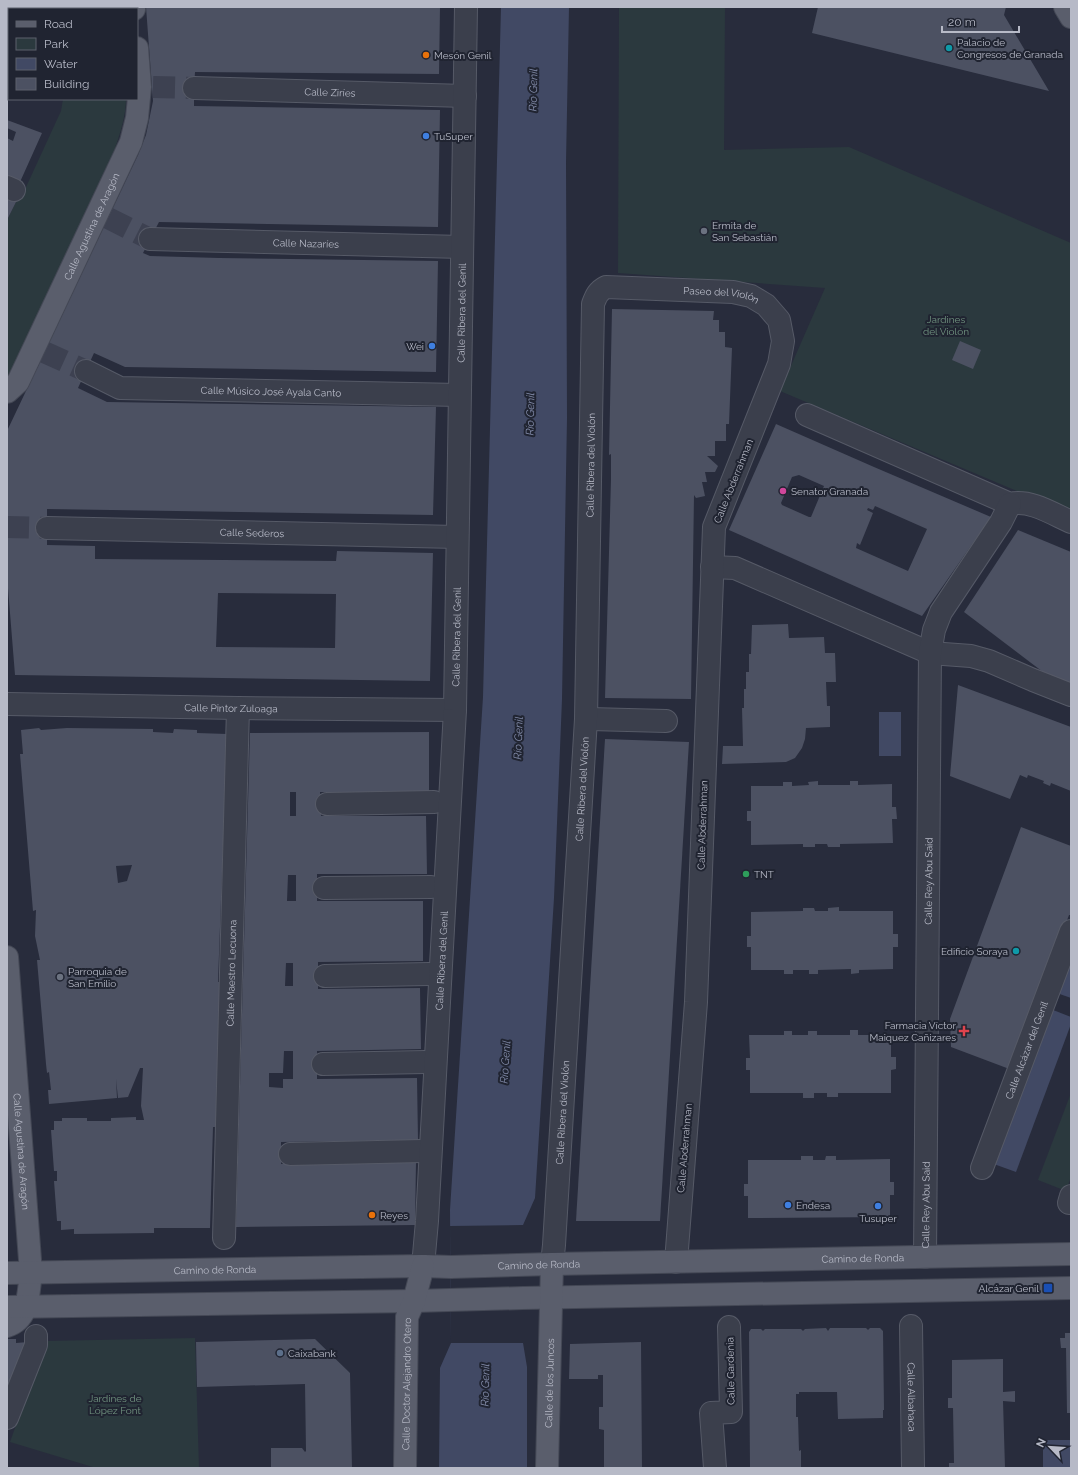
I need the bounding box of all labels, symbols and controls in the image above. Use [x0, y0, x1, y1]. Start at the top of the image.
legend [8, 8, 138, 100]
scale bar [942, 8, 1019, 34]
text: 20 m [948, 15, 976, 29]
text: Road [44, 17, 73, 31]
text: Park [44, 37, 69, 51]
place label: Palacio de Congresos de Granada [957, 37, 1063, 60]
marker: Palacio de Congresos de Granada [944, 43, 954, 53]
marker: Mesón Genil [421, 50, 431, 60]
place label: Mesón Genil [434, 50, 492, 61]
text: Water [44, 57, 78, 71]
water label: Río Genil [527, 68, 540, 112]
text: Building [44, 77, 90, 91]
street label: Calle Ziríes [304, 86, 356, 99]
marker: TuSuper [421, 131, 431, 141]
place label: TuSuper [434, 131, 473, 142]
street label: Calle Agustina de Aragón [62, 171, 122, 282]
place label: Ermita de San Sebastián [712, 220, 777, 243]
marker: Ermita de San Sebastián [699, 226, 709, 236]
street label: Calle Nazaríes [273, 237, 339, 250]
street label: Calle Ribera del Genil [455, 263, 468, 363]
street label: Paseo del Violón [683, 285, 761, 306]
park label: Jardines del Violón [923, 314, 969, 337]
place label: Wei [406, 341, 424, 352]
marker: Wei [427, 341, 437, 351]
street label: Calle Músico José Ayala Canto [201, 385, 341, 399]
water label: Río Genil [524, 392, 537, 436]
street label: Calle Ribera del Violón [584, 413, 597, 518]
street label: Calle Abderrahman [712, 437, 755, 525]
marker: Senator Granada [778, 486, 788, 496]
place label: Senator Granada [791, 486, 868, 497]
street label: Calle Sederos [220, 527, 284, 539]
street label: Calle Ribera del Genil [450, 587, 463, 687]
street label: Calle Pintor Zuloaga [184, 702, 278, 714]
water label: Río Genil [511, 716, 526, 760]
street label: Calle Ribera del Violón [574, 736, 591, 842]
street label: Calle Abderrahman [695, 780, 710, 870]
street label: Calle Rey Abu Said [923, 837, 934, 925]
marker: TNT [741, 869, 751, 879]
place label: TNT [754, 869, 774, 880]
street label: Calle Ribera del Genil [434, 910, 450, 1011]
street label: Calle Maestro Lecuona [225, 920, 238, 1027]
place label: Edificio Soraya [941, 946, 1008, 957]
marker: Edificio Soraya [1011, 946, 1021, 956]
place label: Parroquia de San Emilio [68, 966, 127, 989]
marker: Parroquia de San Emilio [55, 972, 65, 982]
street label: Calle Alcázar del Genil [1003, 1000, 1050, 1101]
place label: Farmacia Víctor Maiquez Cañizares [870, 1020, 956, 1043]
marker: Farmacia Víctor Maiquez Cañizares [959, 1026, 969, 1036]
water label: Río Genil [498, 1040, 513, 1084]
street label: Calle Ribera del Violón [554, 1060, 571, 1165]
street label: Calle Agustina de Aragón [11, 1093, 31, 1210]
street label: Calle Abderrahman [675, 1103, 694, 1193]
street label: Calle Rey Abu Said [920, 1161, 932, 1249]
marker: Endesa [783, 1200, 793, 1210]
place label: Endesa [796, 1200, 830, 1211]
marker: Tusuper [873, 1201, 883, 1211]
marker: Reyes [367, 1210, 377, 1220]
place label: Reyes [380, 1210, 408, 1221]
place label: Tusuper [859, 1213, 897, 1224]
street label: Camino de Ronda [821, 1252, 904, 1265]
street label: Camino de Ronda [497, 1258, 580, 1272]
street label: Camino de Ronda [174, 1264, 256, 1276]
marker: Alcázar Genil [1042, 1282, 1054, 1294]
place label: Alcázar Genil [979, 1283, 1039, 1294]
street label: Calle Doctor Alejandro Otero [400, 1318, 413, 1450]
street label: Calle Gardenia [724, 1337, 737, 1405]
street label: Calle de los Juncos [543, 1338, 556, 1428]
marker: Caixabank [275, 1348, 285, 1358]
place label: Caixabank [288, 1348, 336, 1359]
street label: Calle Albahaca [906, 1362, 917, 1432]
water label: Río Genil [479, 1363, 492, 1407]
park label: Jardines de López Font [88, 1393, 142, 1416]
north arrow [1030, 1427, 1070, 1467]
text: N [1034, 1436, 1049, 1450]

